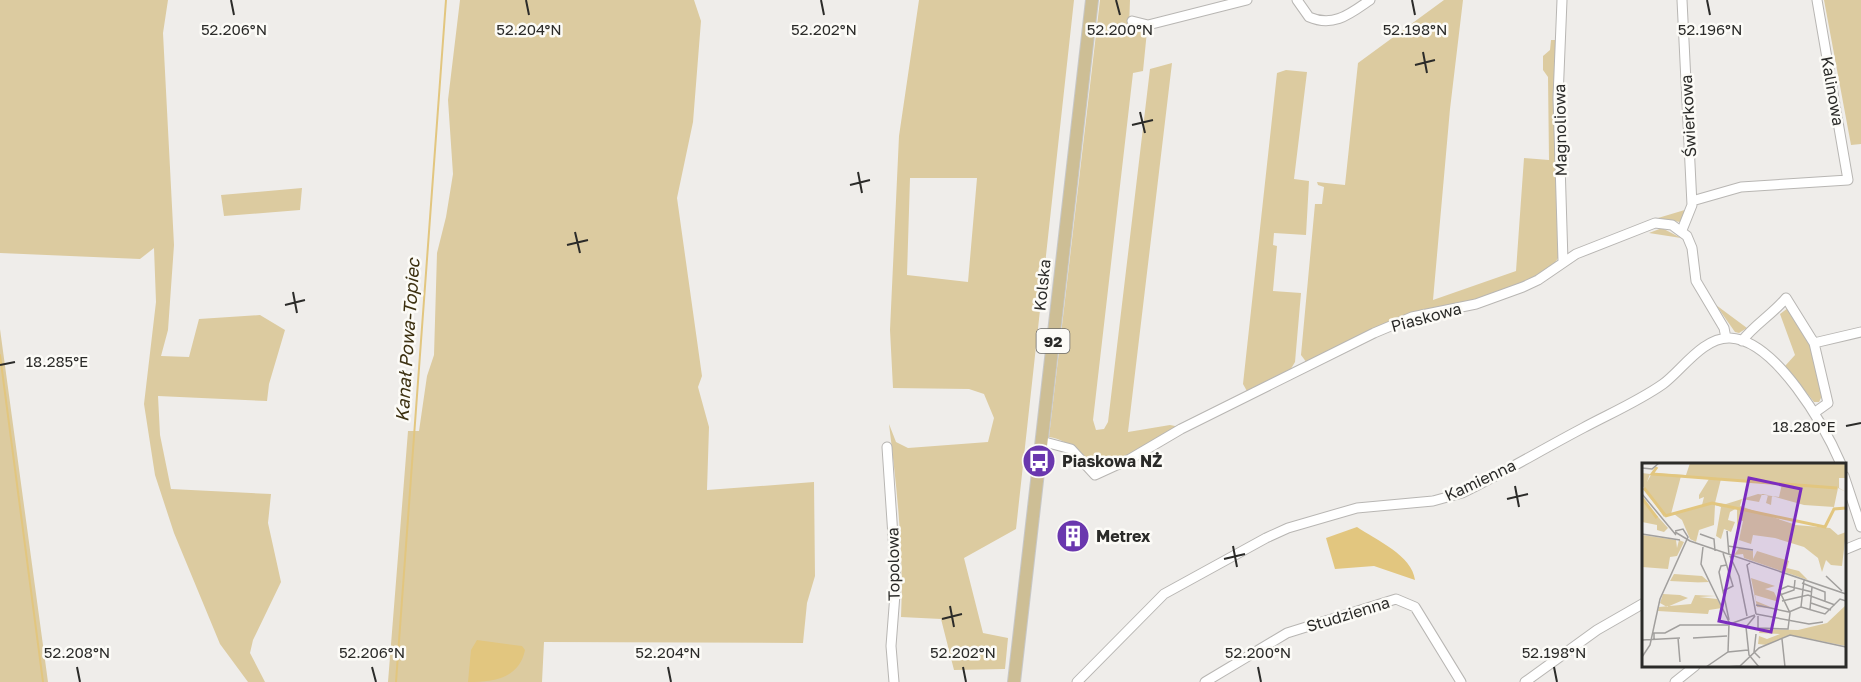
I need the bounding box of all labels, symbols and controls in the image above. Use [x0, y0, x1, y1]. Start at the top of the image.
text: 52.206°N [201, 20, 267, 38]
text: 52.204°N [496, 20, 562, 38]
text: 52.202°N [791, 20, 857, 38]
text: 52.200°N [1087, 20, 1153, 38]
text: 52.198°N [1383, 20, 1447, 38]
text: 52.196°N [1678, 20, 1742, 38]
street label: Kalinowa [1817, 55, 1849, 127]
street label: Świerkowa [1676, 74, 1700, 158]
street label: Magnoliowa [1549, 84, 1571, 176]
water label: Kanał Powa-Topiec [390, 256, 424, 422]
street label: Kolska [1029, 258, 1055, 312]
street label: Piaskowa [1389, 298, 1463, 336]
road number: 92 [1036, 329, 1070, 353]
text: 18.285°E [26, 352, 88, 370]
text: 18.280°E [1772, 417, 1836, 435]
bus stop icon: Piaskowa NŻ [1021, 443, 1057, 479]
place label: Piaskowa NŻ [1062, 451, 1162, 471]
street label: Kamienna [1441, 455, 1519, 505]
inset map [1642, 463, 1846, 667]
building icon: Metrex [1055, 518, 1091, 554]
place label: Metrex [1096, 526, 1151, 546]
street label: Topolowa [882, 527, 904, 601]
street label: Studzienna [1304, 592, 1392, 636]
text: 52.208°N [44, 643, 110, 661]
text: 52.206°N [339, 643, 405, 661]
text: 52.204°N [635, 643, 701, 661]
text: 52.202°N [930, 643, 996, 661]
text: 52.200°N [1225, 643, 1291, 661]
text: 52.198°N [1522, 643, 1586, 661]

